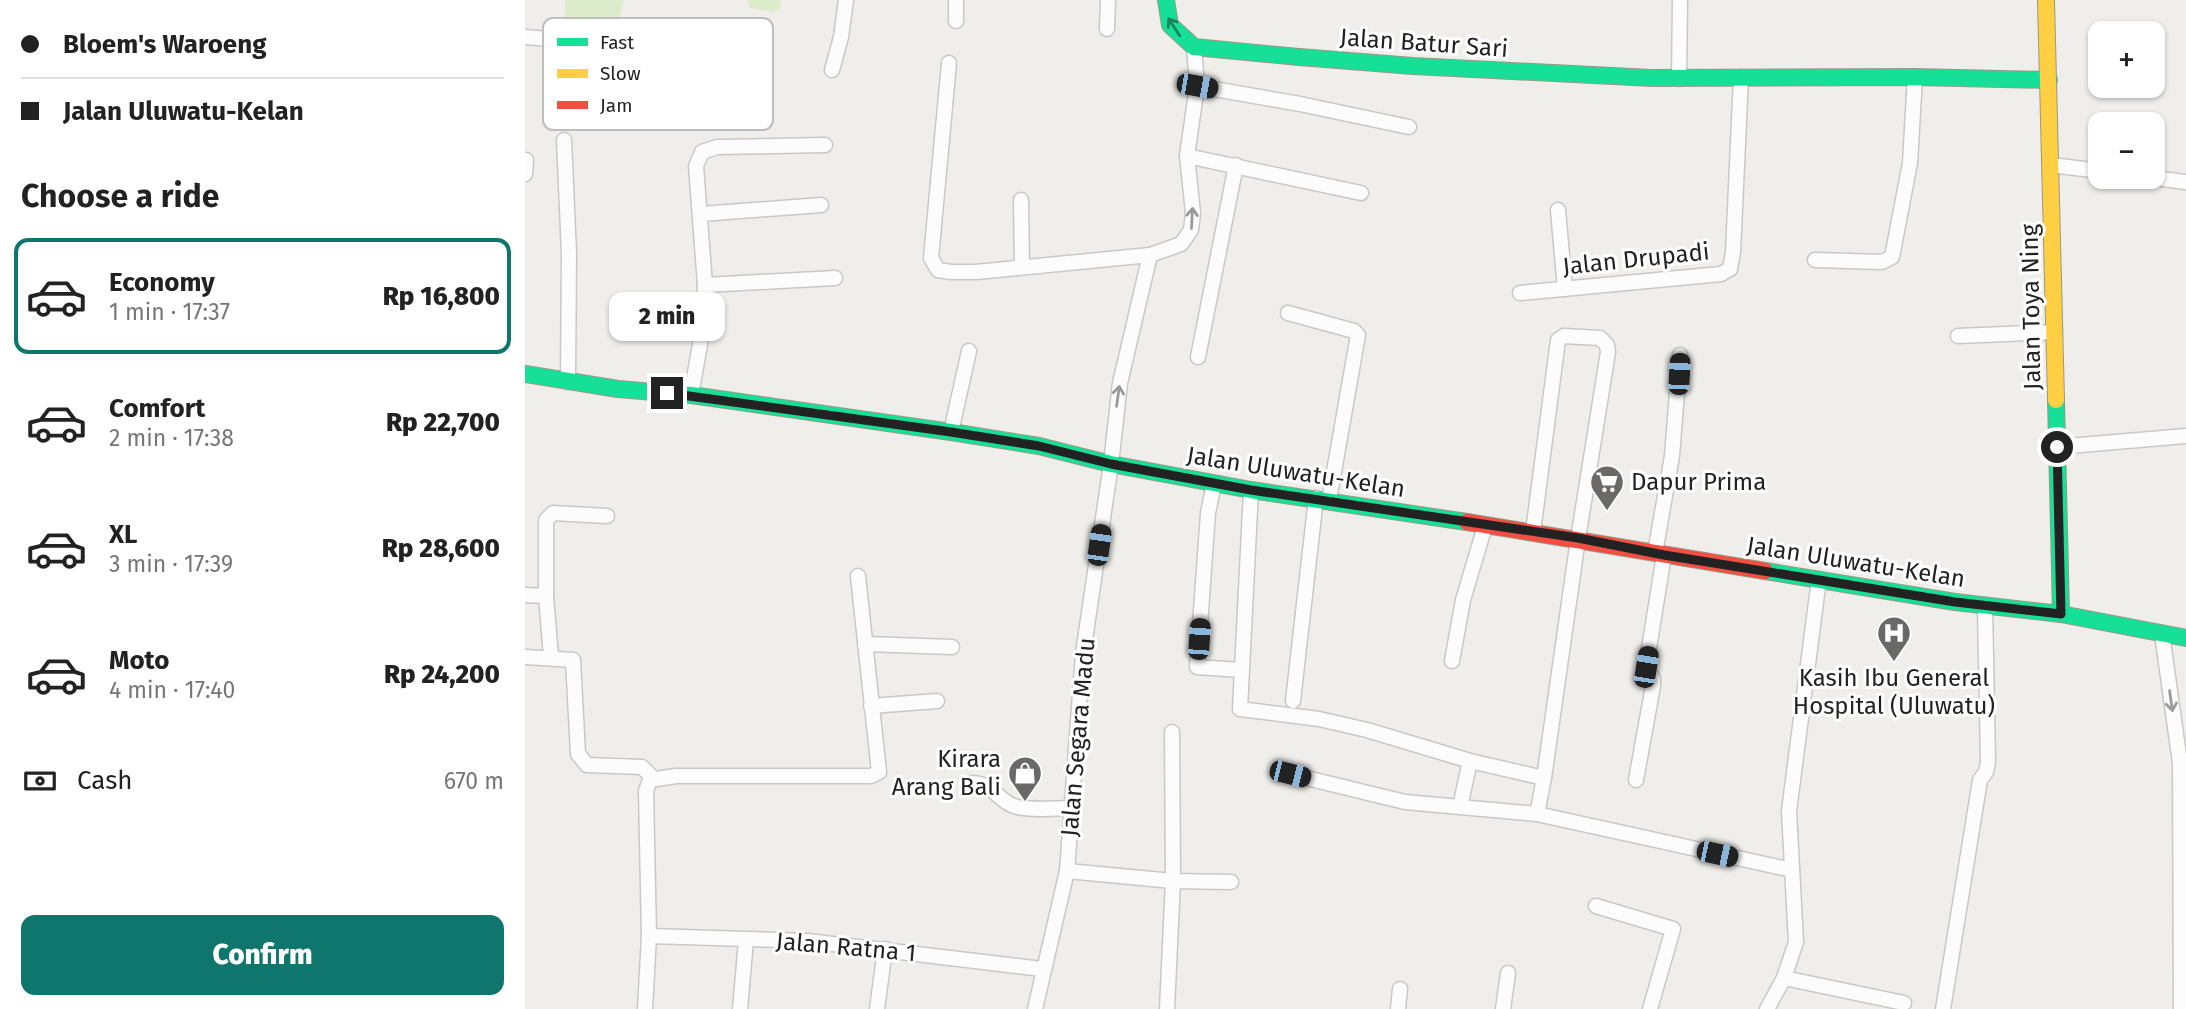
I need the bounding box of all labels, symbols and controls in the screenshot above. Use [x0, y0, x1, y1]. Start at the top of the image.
legend [543, 18, 773, 130]
one-way arrow [1167, 18, 1182, 37]
map controls [2088, 21, 2165, 189]
button: + [2088, 21, 2165, 98]
street label: Jalan Batur Sari [1339, 23, 1509, 63]
text: Bloem's Waroeng [63, 29, 267, 60]
text: Fast [600, 31, 634, 54]
text: Slow [600, 62, 641, 85]
car [1175, 72, 1220, 100]
text: Jam [600, 94, 632, 117]
text: Jalan Uluwatu-Kelan [63, 96, 304, 127]
button: − [2088, 112, 2165, 189]
text: Choose a ride [21, 177, 219, 215]
one-way arrow [1186, 207, 1199, 230]
street label: Jalan Toya Ning [2016, 223, 2046, 390]
street label: Jalan Drupadi [1561, 237, 1711, 281]
icon: car [25, 265, 88, 328]
text: Economy [109, 267, 215, 298]
text: Rp 16,800 [383, 281, 500, 312]
callout: 2 min [609, 292, 725, 340]
text: 1 min · 17:37 [109, 298, 230, 326]
text: 2 min [639, 302, 695, 330]
car [1668, 352, 1691, 396]
route end [651, 377, 683, 409]
one-way arrow [1112, 385, 1125, 408]
icon: car [25, 391, 88, 454]
text: Comfort [109, 393, 205, 424]
text: Rp 22,700 [386, 407, 500, 438]
text: 2 min · 17:38 [109, 424, 234, 452]
route start [2041, 431, 2073, 463]
street label: Jalan Uluwatu-Kelan [1185, 441, 1407, 503]
supermarket icon: Dapur Prima [1588, 463, 1626, 512]
place label: Dapur Prima [1631, 468, 1766, 496]
icon: car [25, 517, 88, 580]
text: XL [109, 519, 137, 550]
car [1086, 523, 1113, 567]
street label: Jalan Uluwatu-Kelan [1745, 531, 1967, 593]
text: Rp 28,600 [382, 533, 500, 564]
text: 3 min · 17:39 [109, 550, 233, 578]
hospital icon: Kasih Ibu General Hospital (Uluwatu) [1875, 614, 1913, 663]
car [1188, 617, 1211, 661]
street label: Jalan Segara Madu [1055, 636, 1101, 838]
icon: car [25, 643, 88, 706]
text: Moto [109, 645, 169, 676]
car [1633, 645, 1660, 689]
text: Rp 24,200 [384, 659, 500, 690]
place label: Kasih Ibu General Hospital (Uluwatu) [1793, 664, 1995, 720]
text: 4 min · 17:40 [109, 676, 235, 704]
one-way arrow [2165, 689, 2178, 712]
place label: Kirara Arang Bali [892, 745, 1001, 801]
shop icon: Kirara Arang Bali [1006, 754, 1044, 803]
car [1268, 759, 1313, 789]
icon: cash [21, 762, 59, 800]
text: Cash [77, 765, 133, 796]
text: 670 m [444, 767, 504, 795]
car [1695, 839, 1740, 869]
button: Confirm [21, 915, 504, 995]
street label: Jalan Ratna 1 [775, 927, 917, 967]

